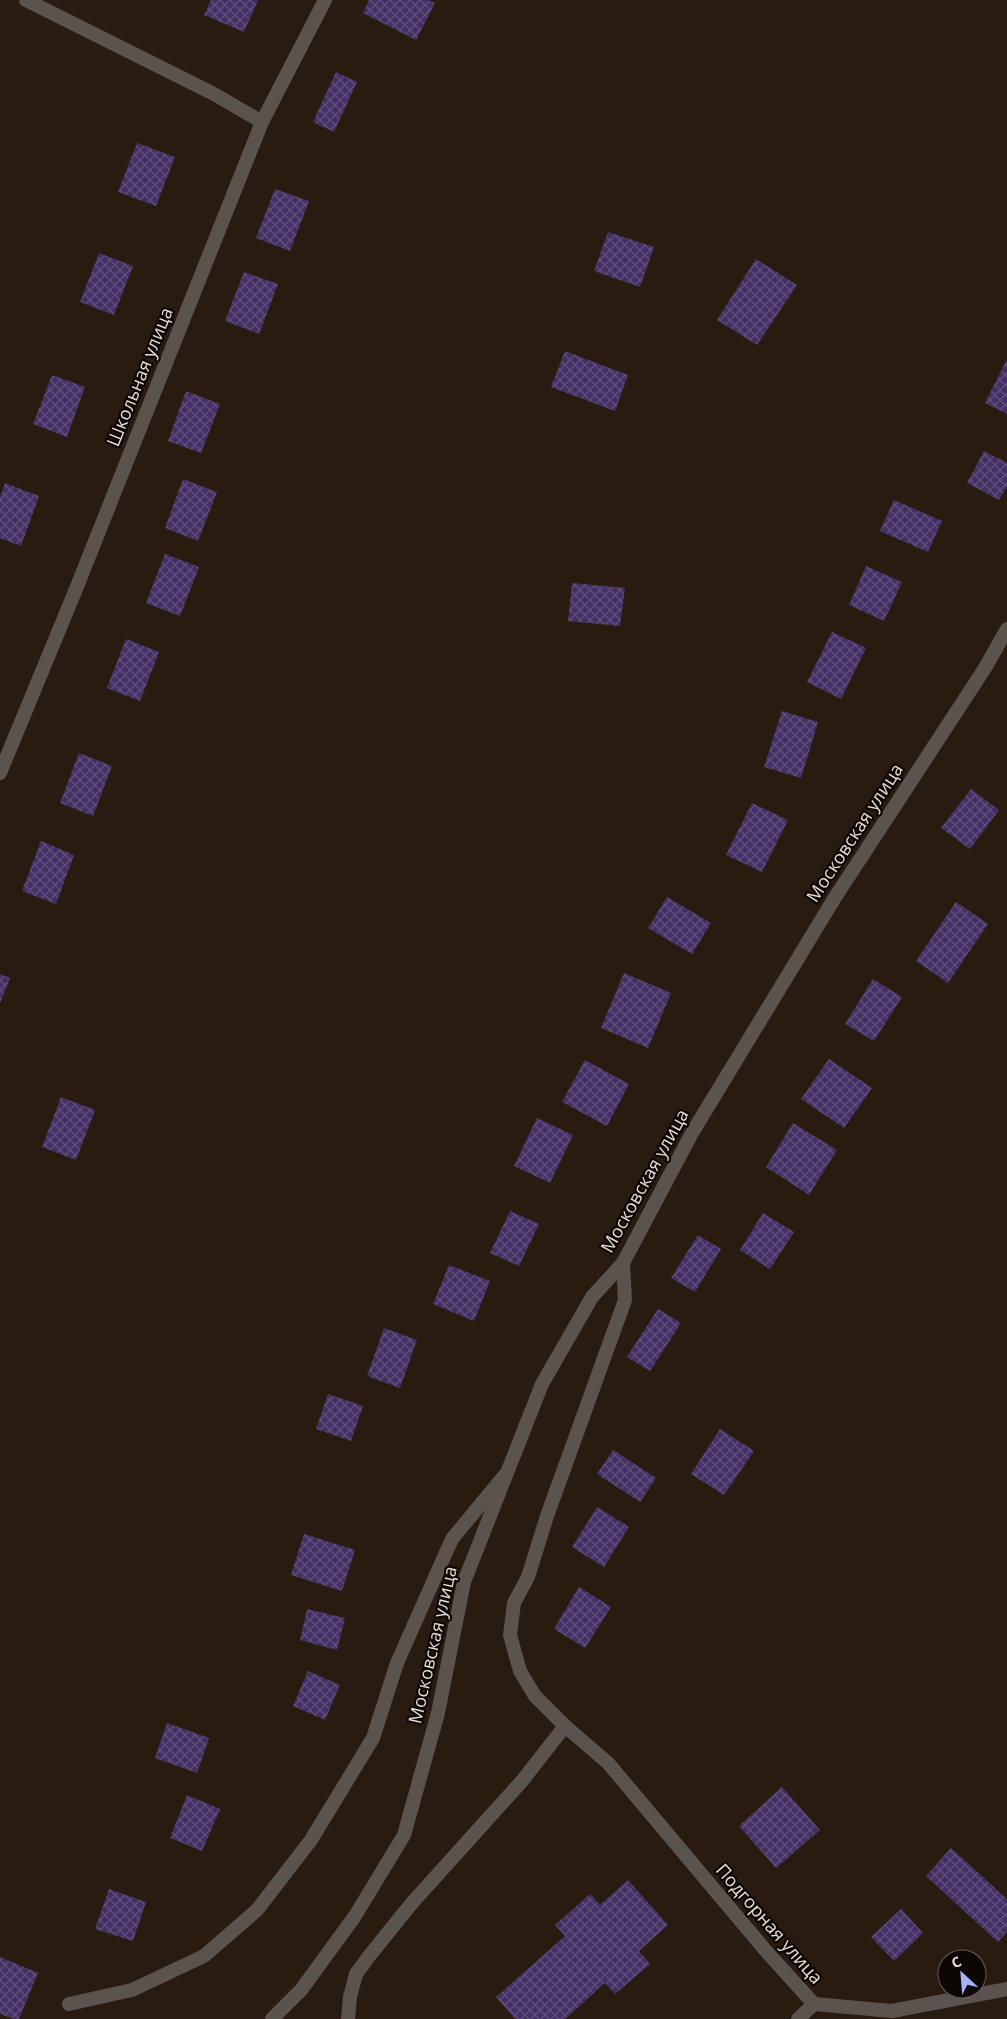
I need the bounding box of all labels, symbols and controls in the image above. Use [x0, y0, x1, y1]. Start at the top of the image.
street label: Школьная улица [100, 304, 178, 450]
street label: Московская улица [800, 759, 908, 906]
street label: Московская улица [595, 1104, 694, 1257]
street label: Московская улица [402, 1564, 462, 1726]
street label: Подгорная улица [711, 1858, 829, 1989]
north arrow [937, 1949, 987, 1999]
text: С [948, 1951, 964, 1972]

